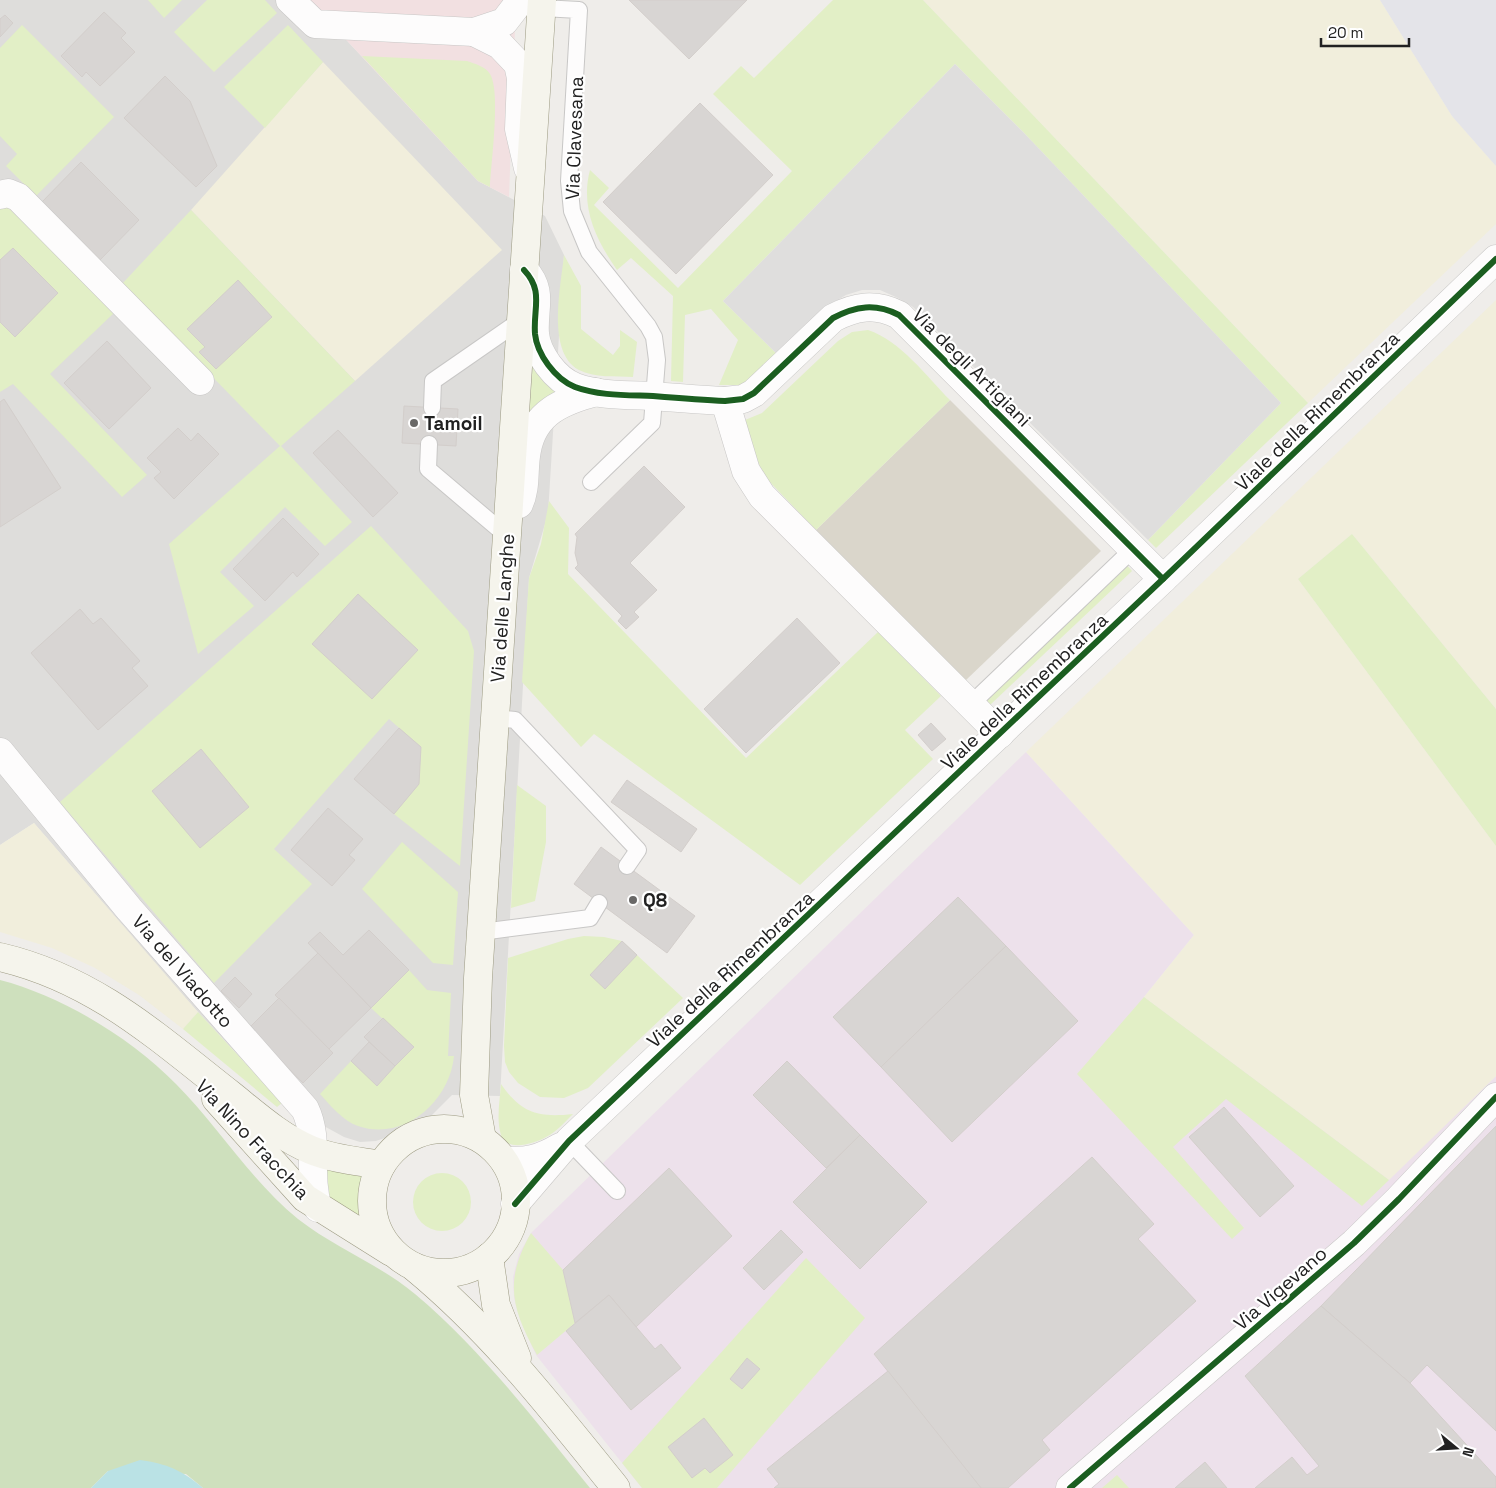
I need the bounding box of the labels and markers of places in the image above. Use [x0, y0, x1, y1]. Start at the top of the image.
place label: Tamoil [424, 411, 482, 436]
marker: Tamoil [408, 417, 420, 429]
place label: Q8 [643, 888, 667, 913]
marker: Q8 [627, 894, 639, 906]

